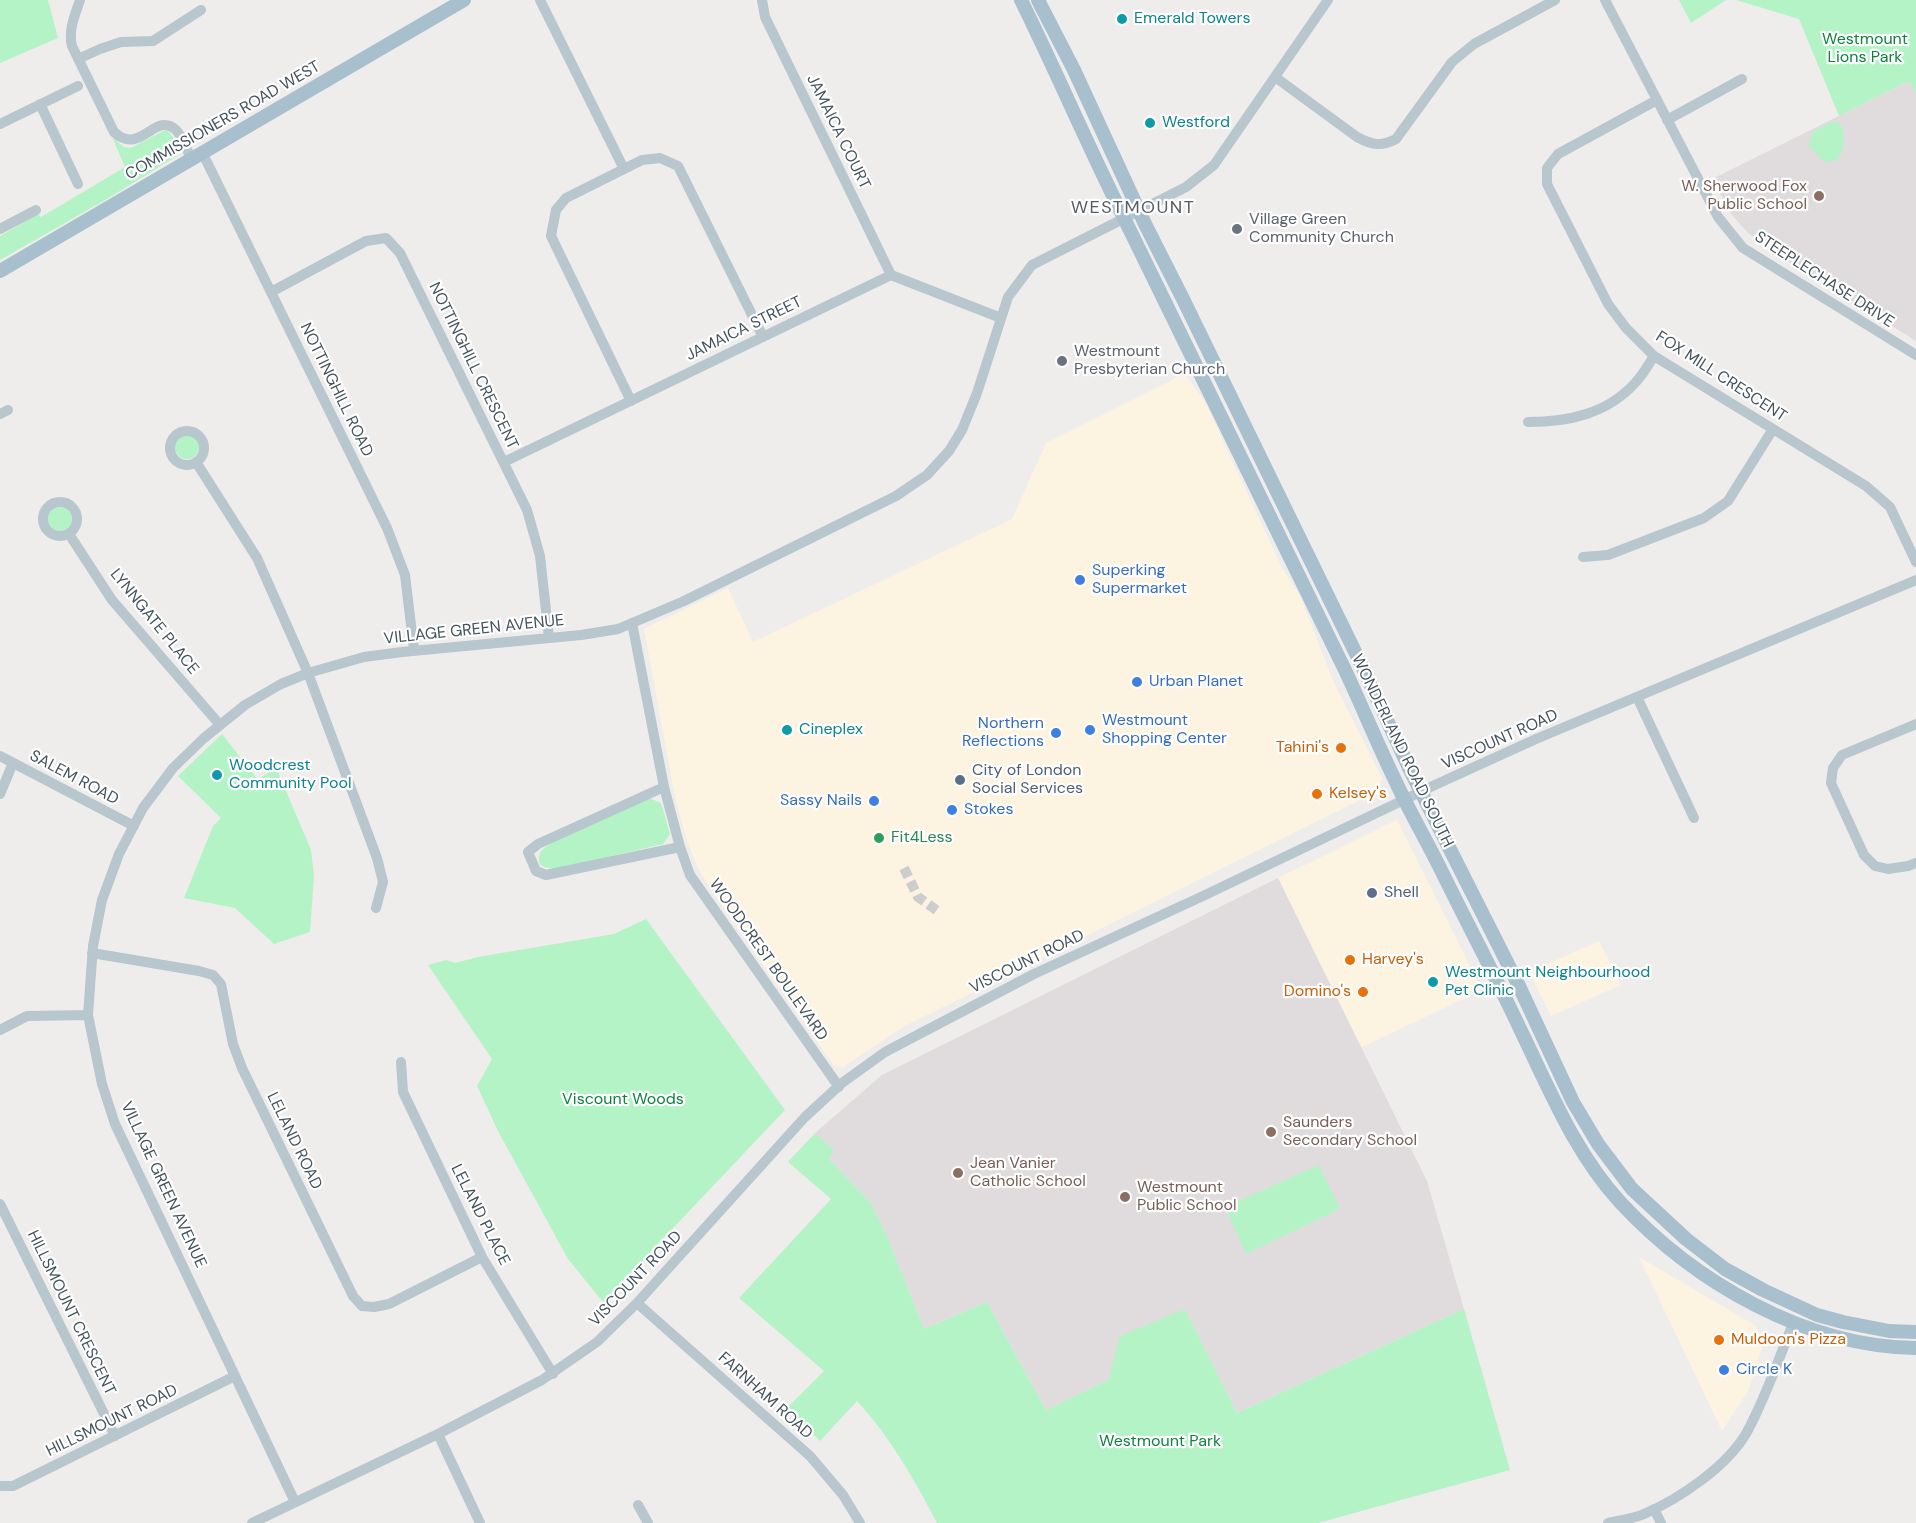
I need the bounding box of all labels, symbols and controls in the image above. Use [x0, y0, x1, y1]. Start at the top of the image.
place label: Emerald Towers [1134, 9, 1251, 29]
marker: Emerald Towers [1115, 12, 1129, 26]
park label: Westmount Lions Park [1822, 30, 1908, 68]
street label: COMMISSIONERS ROAD WEST [122, 57, 324, 185]
street label: JAMAICA COURT [802, 72, 874, 192]
place label: Westford [1162, 113, 1230, 133]
marker: Westford [1143, 116, 1157, 130]
place label: W. Sherwood Fox Public School [1681, 177, 1807, 215]
marker: W. Sherwood Fox Public School [1812, 189, 1826, 203]
district label: WESTMOUNT [1071, 197, 1195, 219]
place label: Village Green Community Church [1249, 210, 1394, 248]
marker: Village Green Community Church [1230, 222, 1244, 236]
street label: STEEPLECHASE DRIVE [1751, 228, 1897, 332]
street label: NOTTINGHILL CRESCENT [424, 279, 522, 453]
street label: JAMAICA STREET [683, 293, 805, 365]
street label: NOTTINGHILL ROAD [295, 320, 377, 460]
street label: FOX MILL CRESCENT [1652, 327, 1790, 427]
place label: Westmount Presbyterian Church [1074, 342, 1225, 380]
marker: Westmount Presbyterian Church [1055, 354, 1069, 368]
place label: Superking Supermarket [1092, 561, 1187, 599]
street label: LYNNGATE PLACE [106, 565, 202, 679]
marker: Superking Supermarket [1073, 573, 1087, 587]
street label: VILLAGE GREEN AVENUE [383, 611, 565, 649]
street label: WONDERLAND ROAD SOUTH [1347, 651, 1457, 851]
place label: Urban Planet [1149, 672, 1243, 692]
marker: Urban Planet [1130, 675, 1144, 689]
street label: VISCOUNT ROAD [1439, 706, 1561, 774]
place label: Westmount Shopping Center [1102, 711, 1227, 749]
place label: Northern Reflections [962, 714, 1044, 752]
place label: Cineplex [799, 720, 863, 740]
marker: Cineplex [780, 723, 794, 737]
marker: Westmount Shopping Center [1083, 723, 1097, 737]
marker: Northern Reflections [1049, 726, 1063, 740]
place label: Tahini's [1276, 738, 1329, 758]
marker: Tahini's [1334, 741, 1348, 755]
street label: SALEM ROAD [26, 747, 122, 809]
place label: Woodcrest Community Pool [229, 756, 351, 794]
place label: City of London Social Services [972, 761, 1083, 799]
marker: Woodcrest Community Pool [210, 768, 224, 782]
marker: City of London Social Services [953, 773, 967, 787]
place label: Kelsey's [1329, 784, 1387, 804]
marker: Kelsey's [1310, 787, 1324, 801]
place label: Sassy Nails [780, 791, 862, 811]
marker: Sassy Nails [867, 794, 881, 808]
place label: Stokes [964, 800, 1013, 820]
marker: Stokes [945, 803, 959, 817]
place label: Fit4Less [891, 828, 953, 848]
marker: Fit4Less [872, 831, 886, 845]
street label: WOODCREST BOULEVARD [705, 875, 831, 1045]
place label: Shell [1384, 883, 1419, 903]
marker: Shell [1365, 886, 1379, 900]
street label: VISCOUNT ROAD [967, 926, 1087, 998]
place label: Harvey's [1362, 950, 1424, 970]
marker: Harvey's [1343, 953, 1357, 967]
place label: Westmount Neighbourhood Pet Clinic [1445, 963, 1650, 1001]
marker: Westmount Neighbourhood Pet Clinic [1426, 975, 1440, 989]
place label: Domino's [1284, 982, 1351, 1002]
marker: Domino's [1356, 985, 1370, 999]
street label: LELAND ROAD [262, 1089, 326, 1193]
park label: Viscount Woods [562, 1090, 684, 1110]
street label: VILLAGE GREEN AVENUE [116, 1099, 210, 1271]
place label: Saunders Secondary School [1283, 1113, 1417, 1151]
marker: Saunders Secondary School [1264, 1125, 1278, 1139]
place label: Jean Vanier Catholic School [970, 1154, 1086, 1192]
street label: LELAND PLACE [446, 1161, 514, 1269]
marker: Jean Vanier Catholic School [951, 1166, 965, 1180]
place label: Westmount Public School [1137, 1178, 1236, 1216]
marker: Westmount Public School [1118, 1190, 1132, 1204]
street label: VISCOUNT ROAD [586, 1227, 686, 1331]
street label: HILLSMOUNT CRESCENT [23, 1228, 119, 1398]
place label: Muldoon's Pizza [1731, 1330, 1846, 1350]
marker: Muldoon's Pizza [1712, 1333, 1726, 1347]
street label: FARNHAM ROAD [714, 1349, 816, 1443]
place label: Circle K [1736, 1360, 1792, 1380]
marker: Circle K [1717, 1363, 1731, 1377]
street label: HILLSMOUNT ROAD [43, 1381, 181, 1461]
park label: Westmount Park [1099, 1432, 1221, 1452]

